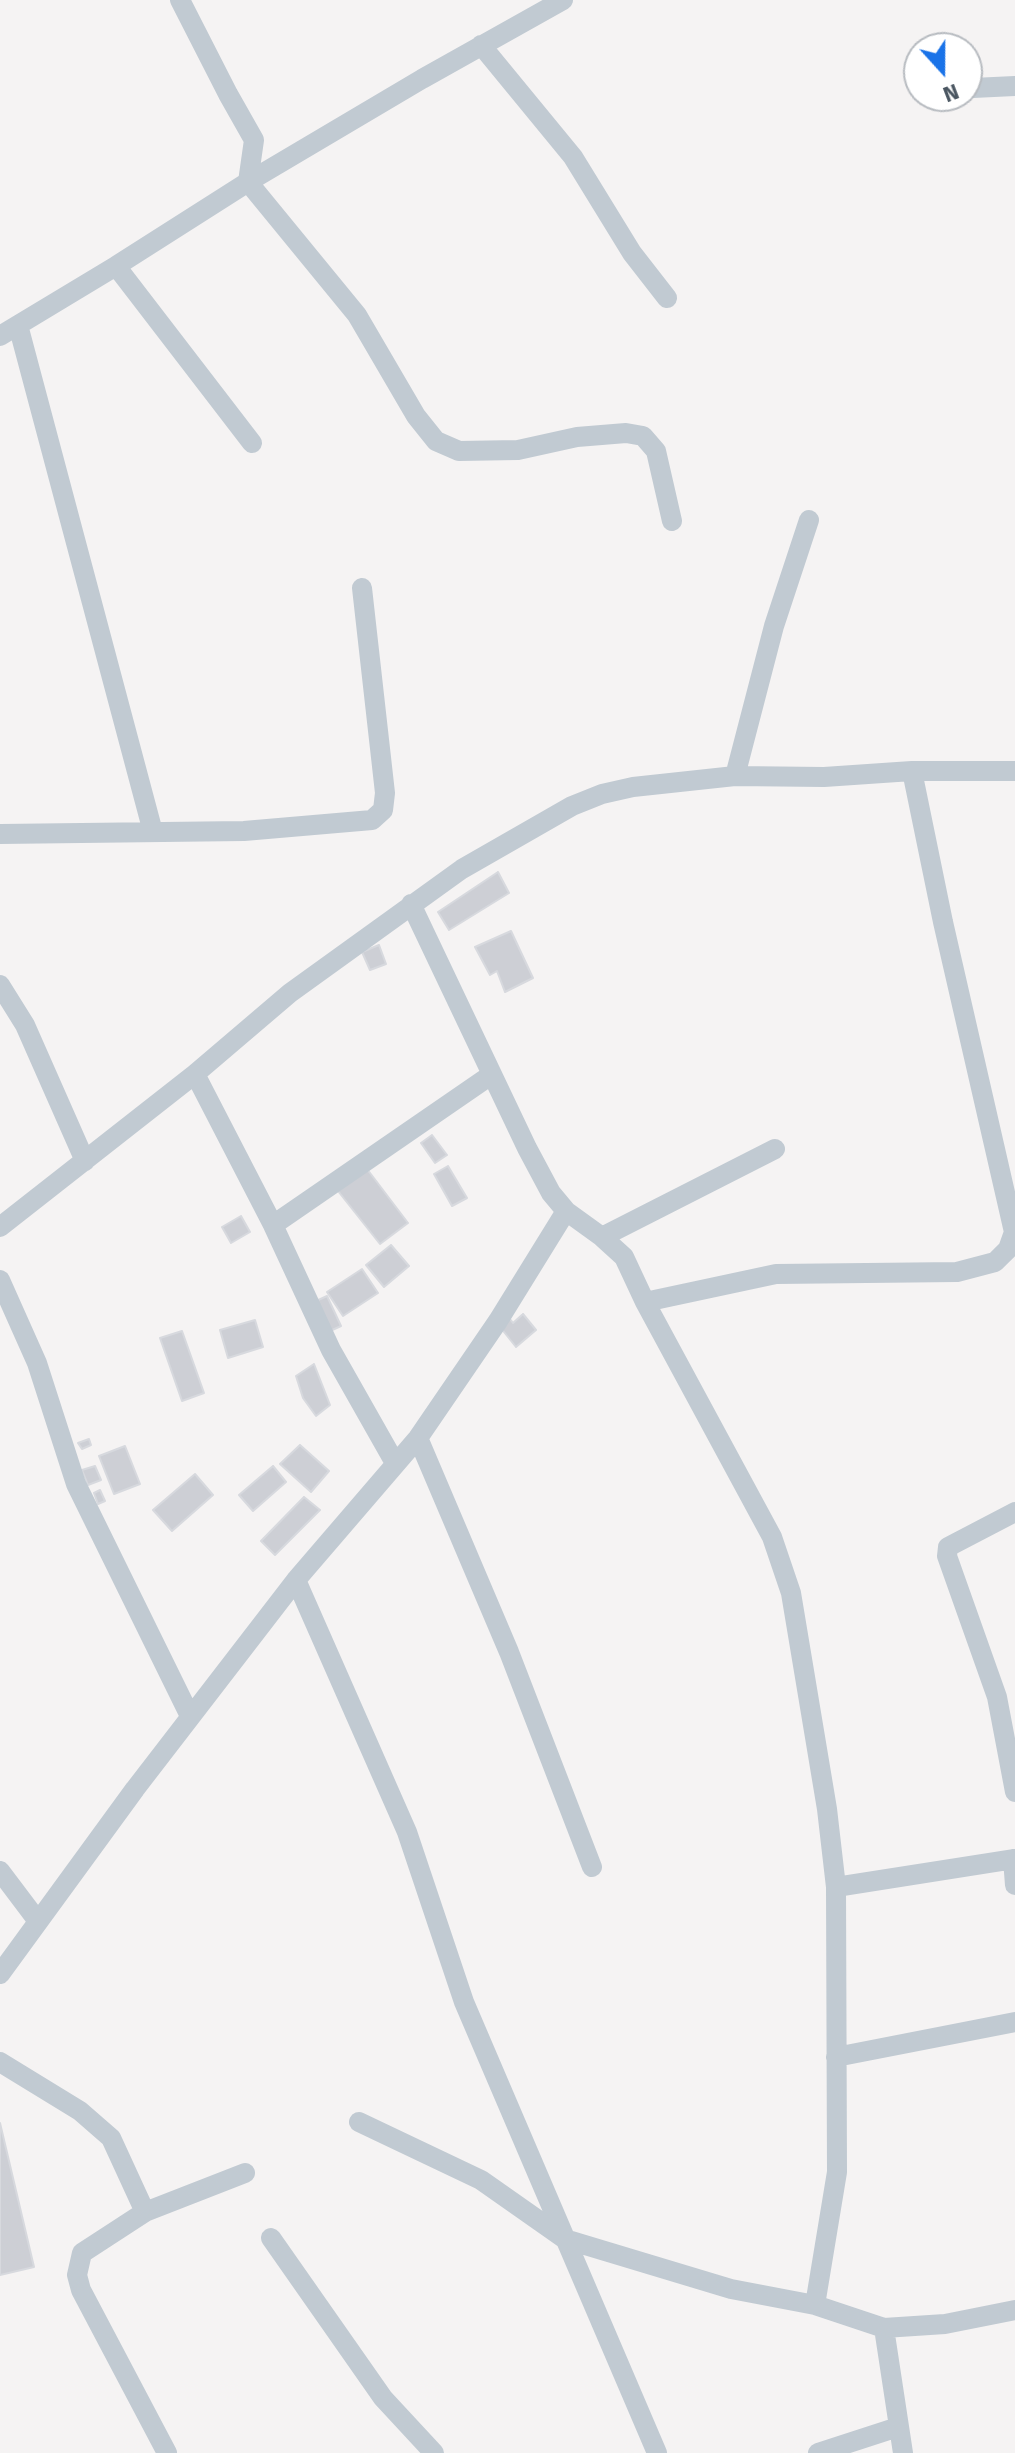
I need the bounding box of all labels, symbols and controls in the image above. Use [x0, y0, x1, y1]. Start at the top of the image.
north arrow [903, 32, 983, 112]
text: N [939, 78, 963, 108]

